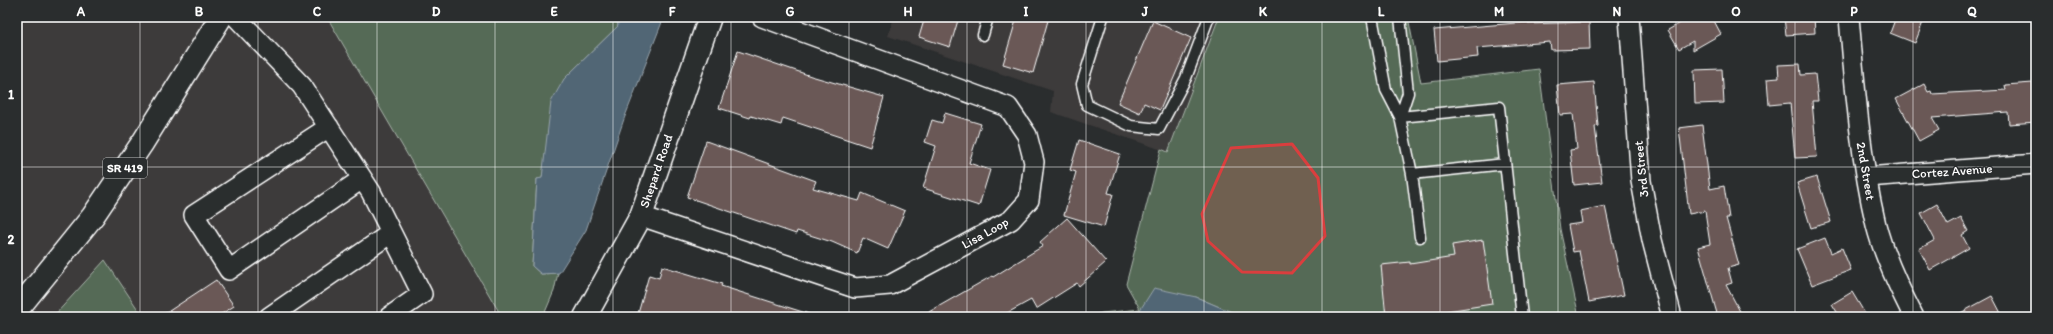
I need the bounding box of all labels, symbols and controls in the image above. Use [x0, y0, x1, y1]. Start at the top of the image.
text: A [76, 4, 86, 19]
text: B [195, 4, 204, 19]
text: C [313, 4, 322, 19]
text: D [432, 4, 441, 19]
text: E [550, 4, 558, 19]
text: F [669, 4, 676, 19]
text: G [786, 4, 795, 19]
text: H [904, 4, 913, 19]
text: I [1024, 4, 1029, 19]
text: J [1141, 4, 1149, 19]
text: K [1259, 4, 1268, 19]
text: L [1378, 4, 1385, 19]
text: M [1494, 4, 1504, 19]
text: N [1613, 4, 1622, 19]
text: O [1731, 4, 1741, 19]
text: P [1850, 4, 1858, 19]
text: Q [1967, 4, 1977, 19]
text: 1 [8, 87, 14, 102]
street label: Shepard Road [636, 132, 676, 210]
street label: 3rd Street [1631, 140, 1651, 198]
street label: 2nd Street [1854, 141, 1879, 201]
road number: SR 419 [103, 158, 147, 178]
street label: Cortez Avenue [1911, 161, 1993, 181]
street label: Lisa Loop [959, 214, 1011, 252]
text: 2 [8, 232, 15, 247]

